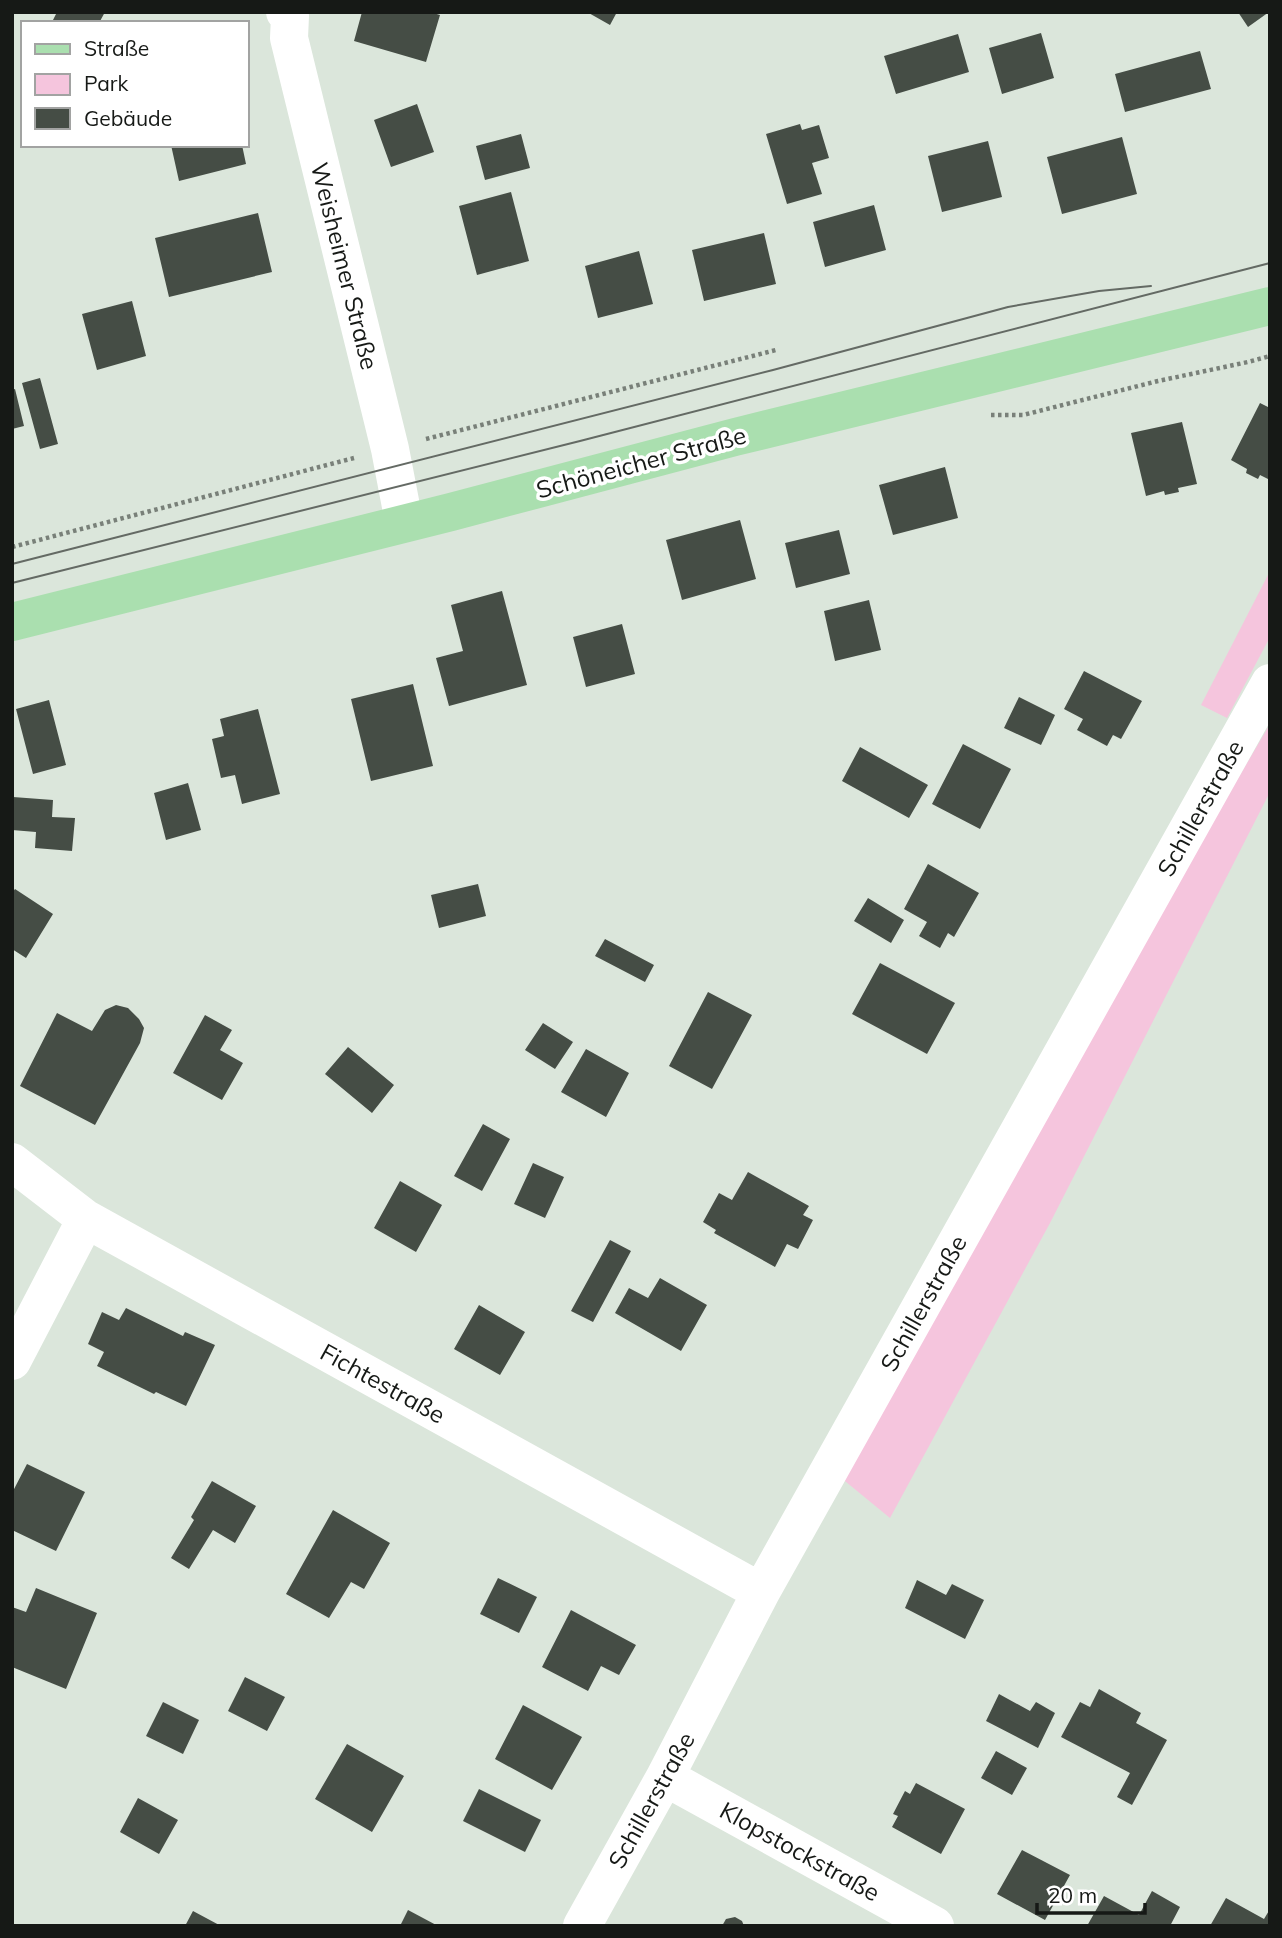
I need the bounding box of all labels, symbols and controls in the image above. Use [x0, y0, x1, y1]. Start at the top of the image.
legend [21, 21, 248, 147]
text: Straße [84, 35, 149, 61]
text: Park [84, 70, 128, 96]
text: Gebäude [84, 105, 172, 131]
street label: Weisheimer Straße [305, 159, 385, 373]
street label: Schöneicher Straße [533, 420, 749, 504]
street label: Schillerstraße [1150, 735, 1250, 881]
street label: Schillerstraße [873, 1230, 973, 1376]
street label: Fichtestraße [315, 1336, 451, 1430]
street label: Schillerstraße [601, 1727, 701, 1873]
street label: Klopstockstraße [715, 1795, 885, 1907]
scale bar [1037, 1871, 1146, 1915]
text: 20 m [1048, 1882, 1097, 1908]

